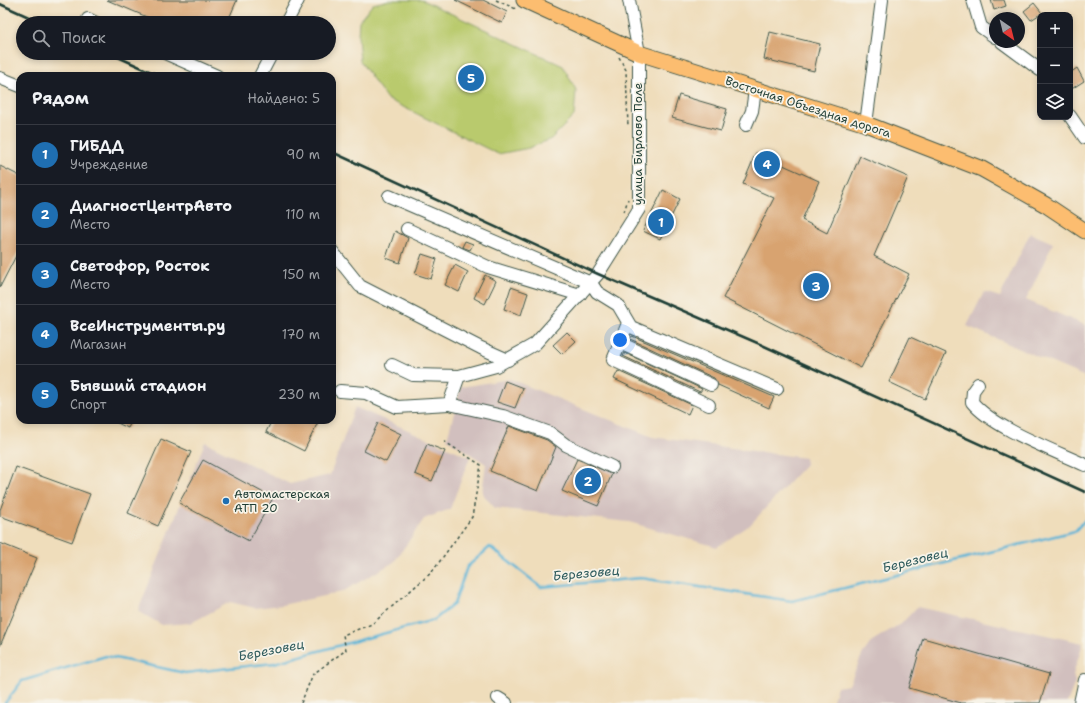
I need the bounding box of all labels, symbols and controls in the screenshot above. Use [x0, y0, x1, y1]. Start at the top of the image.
north arrow [989, 12, 1025, 48]
map controls [1037, 12, 1073, 120]
button: + [1037, 12, 1073, 48]
search box [16, 16, 336, 60]
icon: search [30, 27, 52, 49]
text: Поиск [62, 28, 106, 48]
button: − [1037, 48, 1073, 84]
pin: 5 [458, 63, 484, 93]
street label: Восточная Объездная дорога [723, 73, 893, 142]
street label: улица Бирлово Поле [630, 83, 646, 205]
button: layers [1037, 84, 1073, 120]
text: Рядом [32, 87, 89, 109]
text: Найдено: 5 [247, 90, 320, 107]
text: ГИБДД [70, 136, 124, 156]
text: 1 [42, 146, 48, 163]
text: 90 m [286, 146, 320, 163]
pin: 4 [754, 149, 780, 179]
text: Учреждение [70, 156, 148, 173]
text: ДиагностЦентрАвто [70, 196, 232, 216]
text: 2 [40, 206, 50, 223]
text: 110 m [285, 206, 320, 223]
pin: 1 [648, 207, 674, 237]
text: Место [70, 216, 110, 233]
text: Светофор, Росток [70, 256, 210, 276]
text: 3 [40, 266, 50, 283]
text: 150 m [282, 266, 320, 283]
pin: 3 [803, 271, 829, 301]
text: Место [70, 276, 110, 293]
text: ВсеИнструменты.ру [70, 316, 225, 336]
text: 4 [40, 326, 50, 343]
text: 170 m [282, 326, 320, 343]
your location [610, 330, 630, 350]
text: Магазин [70, 336, 126, 353]
text: Бывший стадион [70, 376, 206, 396]
text: 5 [41, 386, 49, 403]
text: 230 m [278, 386, 320, 403]
text: Спорт [70, 396, 106, 413]
pin: 2 [575, 466, 601, 496]
place label: Автомастерская АТП 20 [234, 486, 330, 516]
marker: Автомастерская АТП 20 [221, 496, 231, 506]
water label: Березовец [880, 544, 950, 576]
water label: Березовец [552, 562, 620, 584]
water label: Березовец [236, 635, 306, 665]

